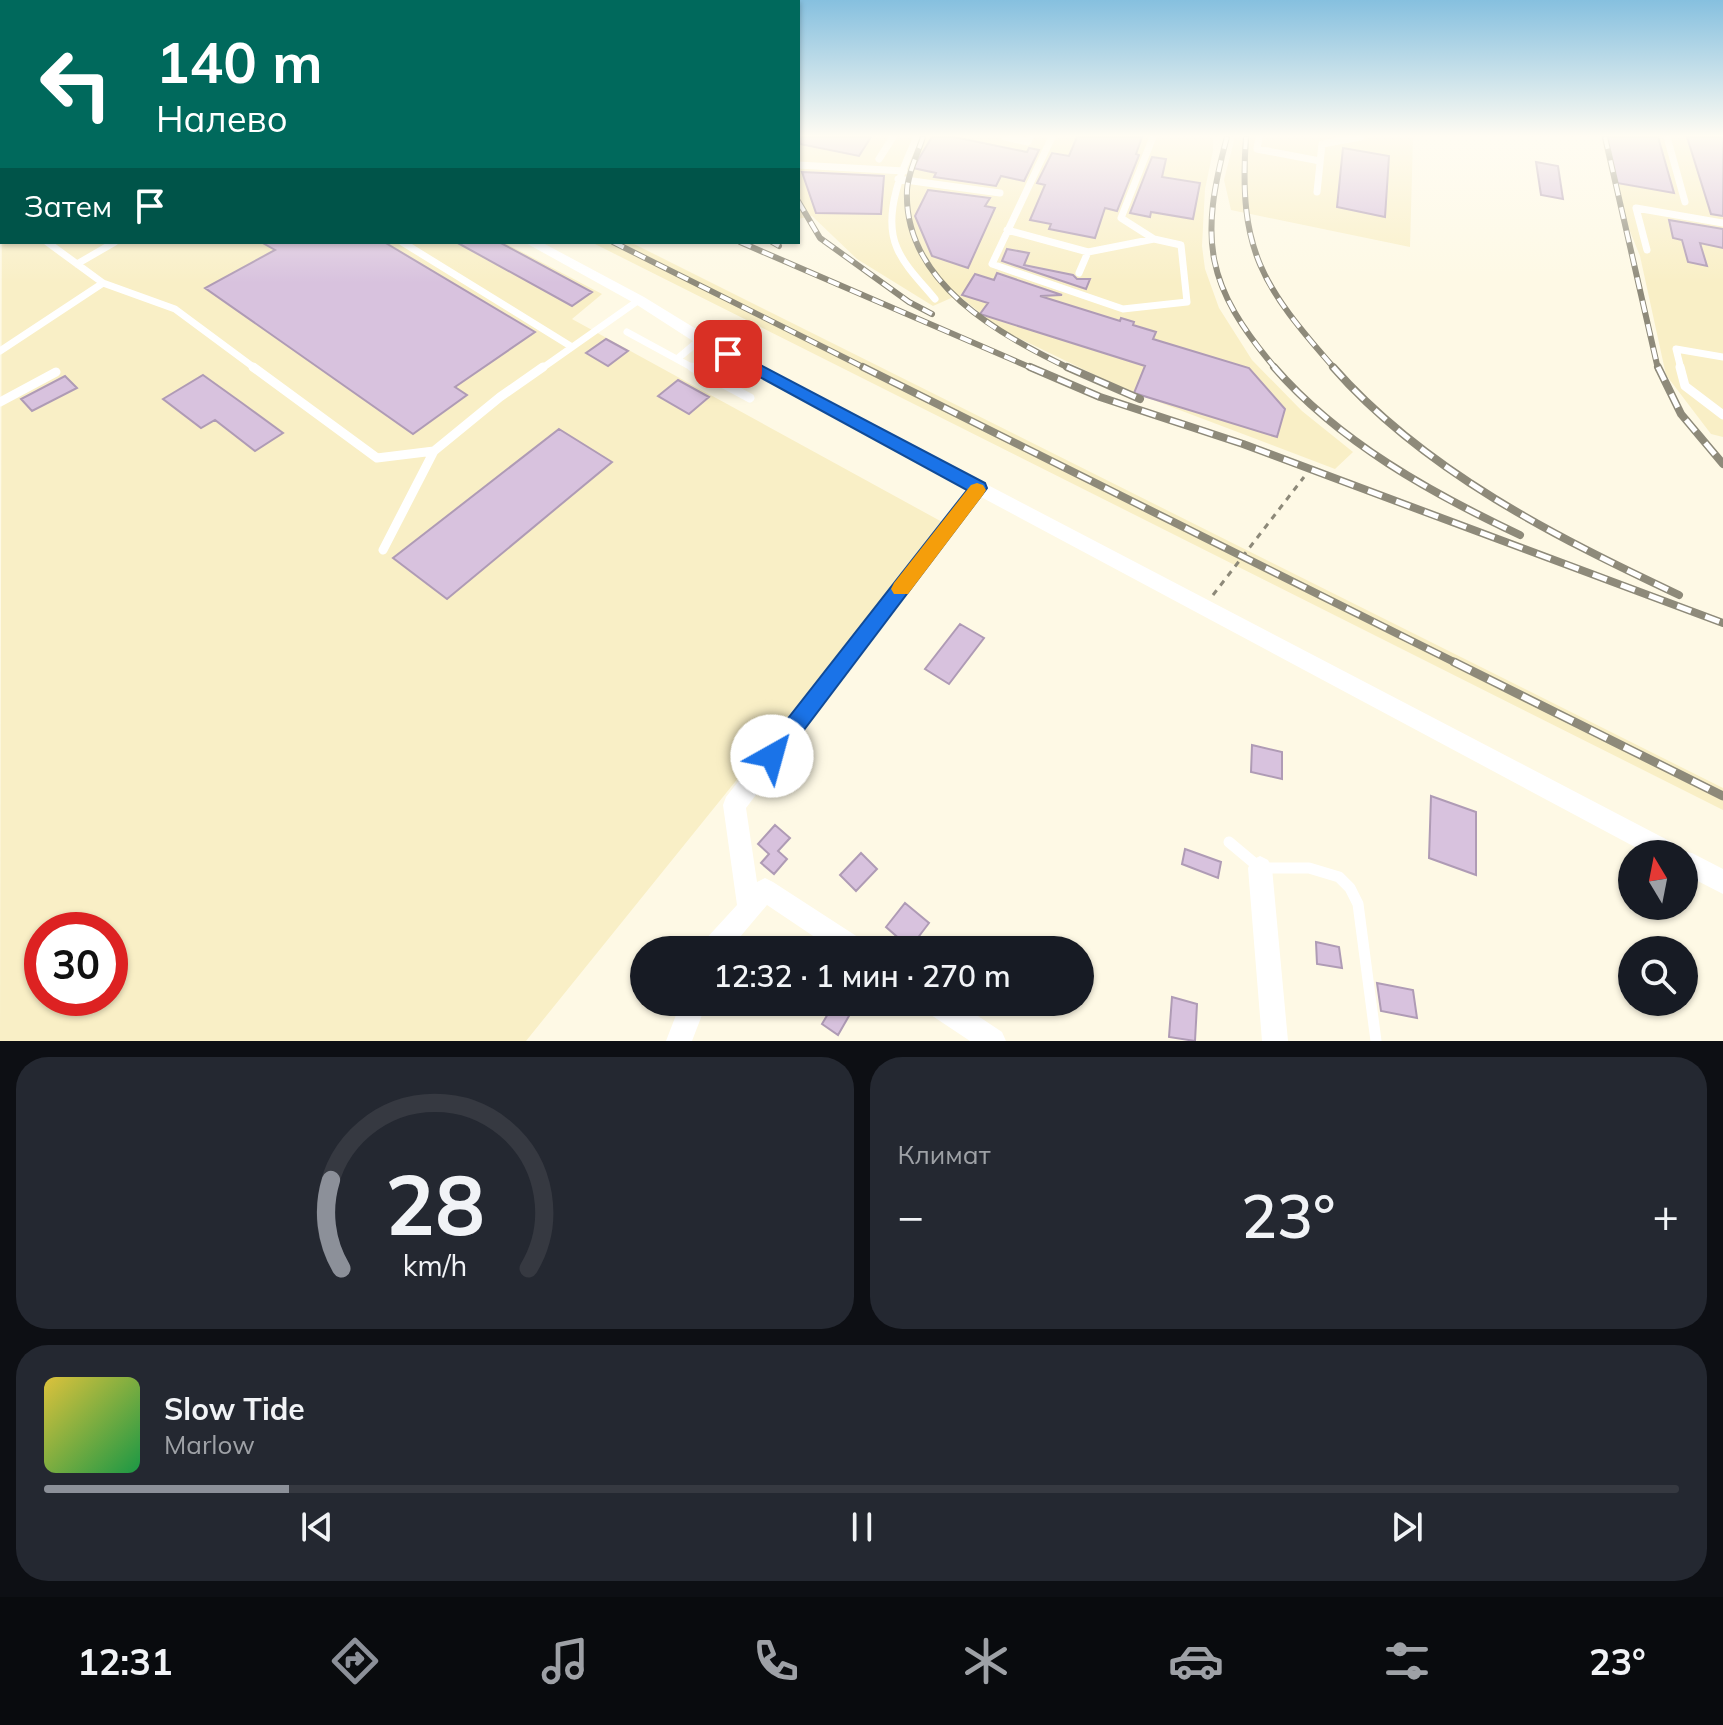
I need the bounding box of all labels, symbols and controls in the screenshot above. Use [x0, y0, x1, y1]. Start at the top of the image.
text: 140 m [156, 27, 323, 97]
icon: left [24, 32, 128, 136]
text: Налево [156, 96, 288, 141]
icon: arrive [128, 184, 172, 228]
text: Затем [24, 187, 112, 225]
pin [694, 320, 762, 388]
icon: arrive [706, 332, 750, 376]
position arrow [730, 714, 814, 798]
north arrow [1618, 840, 1698, 920]
map controls [1618, 840, 1698, 1016]
speed limit sign: 30 [24, 912, 128, 1016]
button: search [1618, 936, 1698, 1016]
text: 12:32 · 1 мин · 270 m [713, 957, 1011, 995]
text: Климат [898, 1138, 991, 1171]
text: 28 [385, 1151, 485, 1256]
text: 23° [1241, 1178, 1336, 1253]
text: − [898, 1188, 924, 1243]
text: + [1653, 1188, 1679, 1243]
text: km/h [402, 1247, 467, 1283]
text: Slow Tide [164, 1390, 305, 1428]
text: Marlow [164, 1428, 255, 1461]
icon: previous [295, 1505, 339, 1549]
icon: pause [840, 1505, 884, 1549]
icon: next [1385, 1505, 1429, 1549]
icon: directions [327, 1633, 383, 1689]
icon: music [537, 1633, 593, 1689]
icon: phone [748, 1633, 804, 1689]
icon: climate [958, 1633, 1014, 1689]
icon: car [1168, 1633, 1224, 1689]
icon: filters [1379, 1633, 1435, 1689]
text: 12:31 [77, 1639, 173, 1684]
text: 23° [1589, 1639, 1646, 1684]

